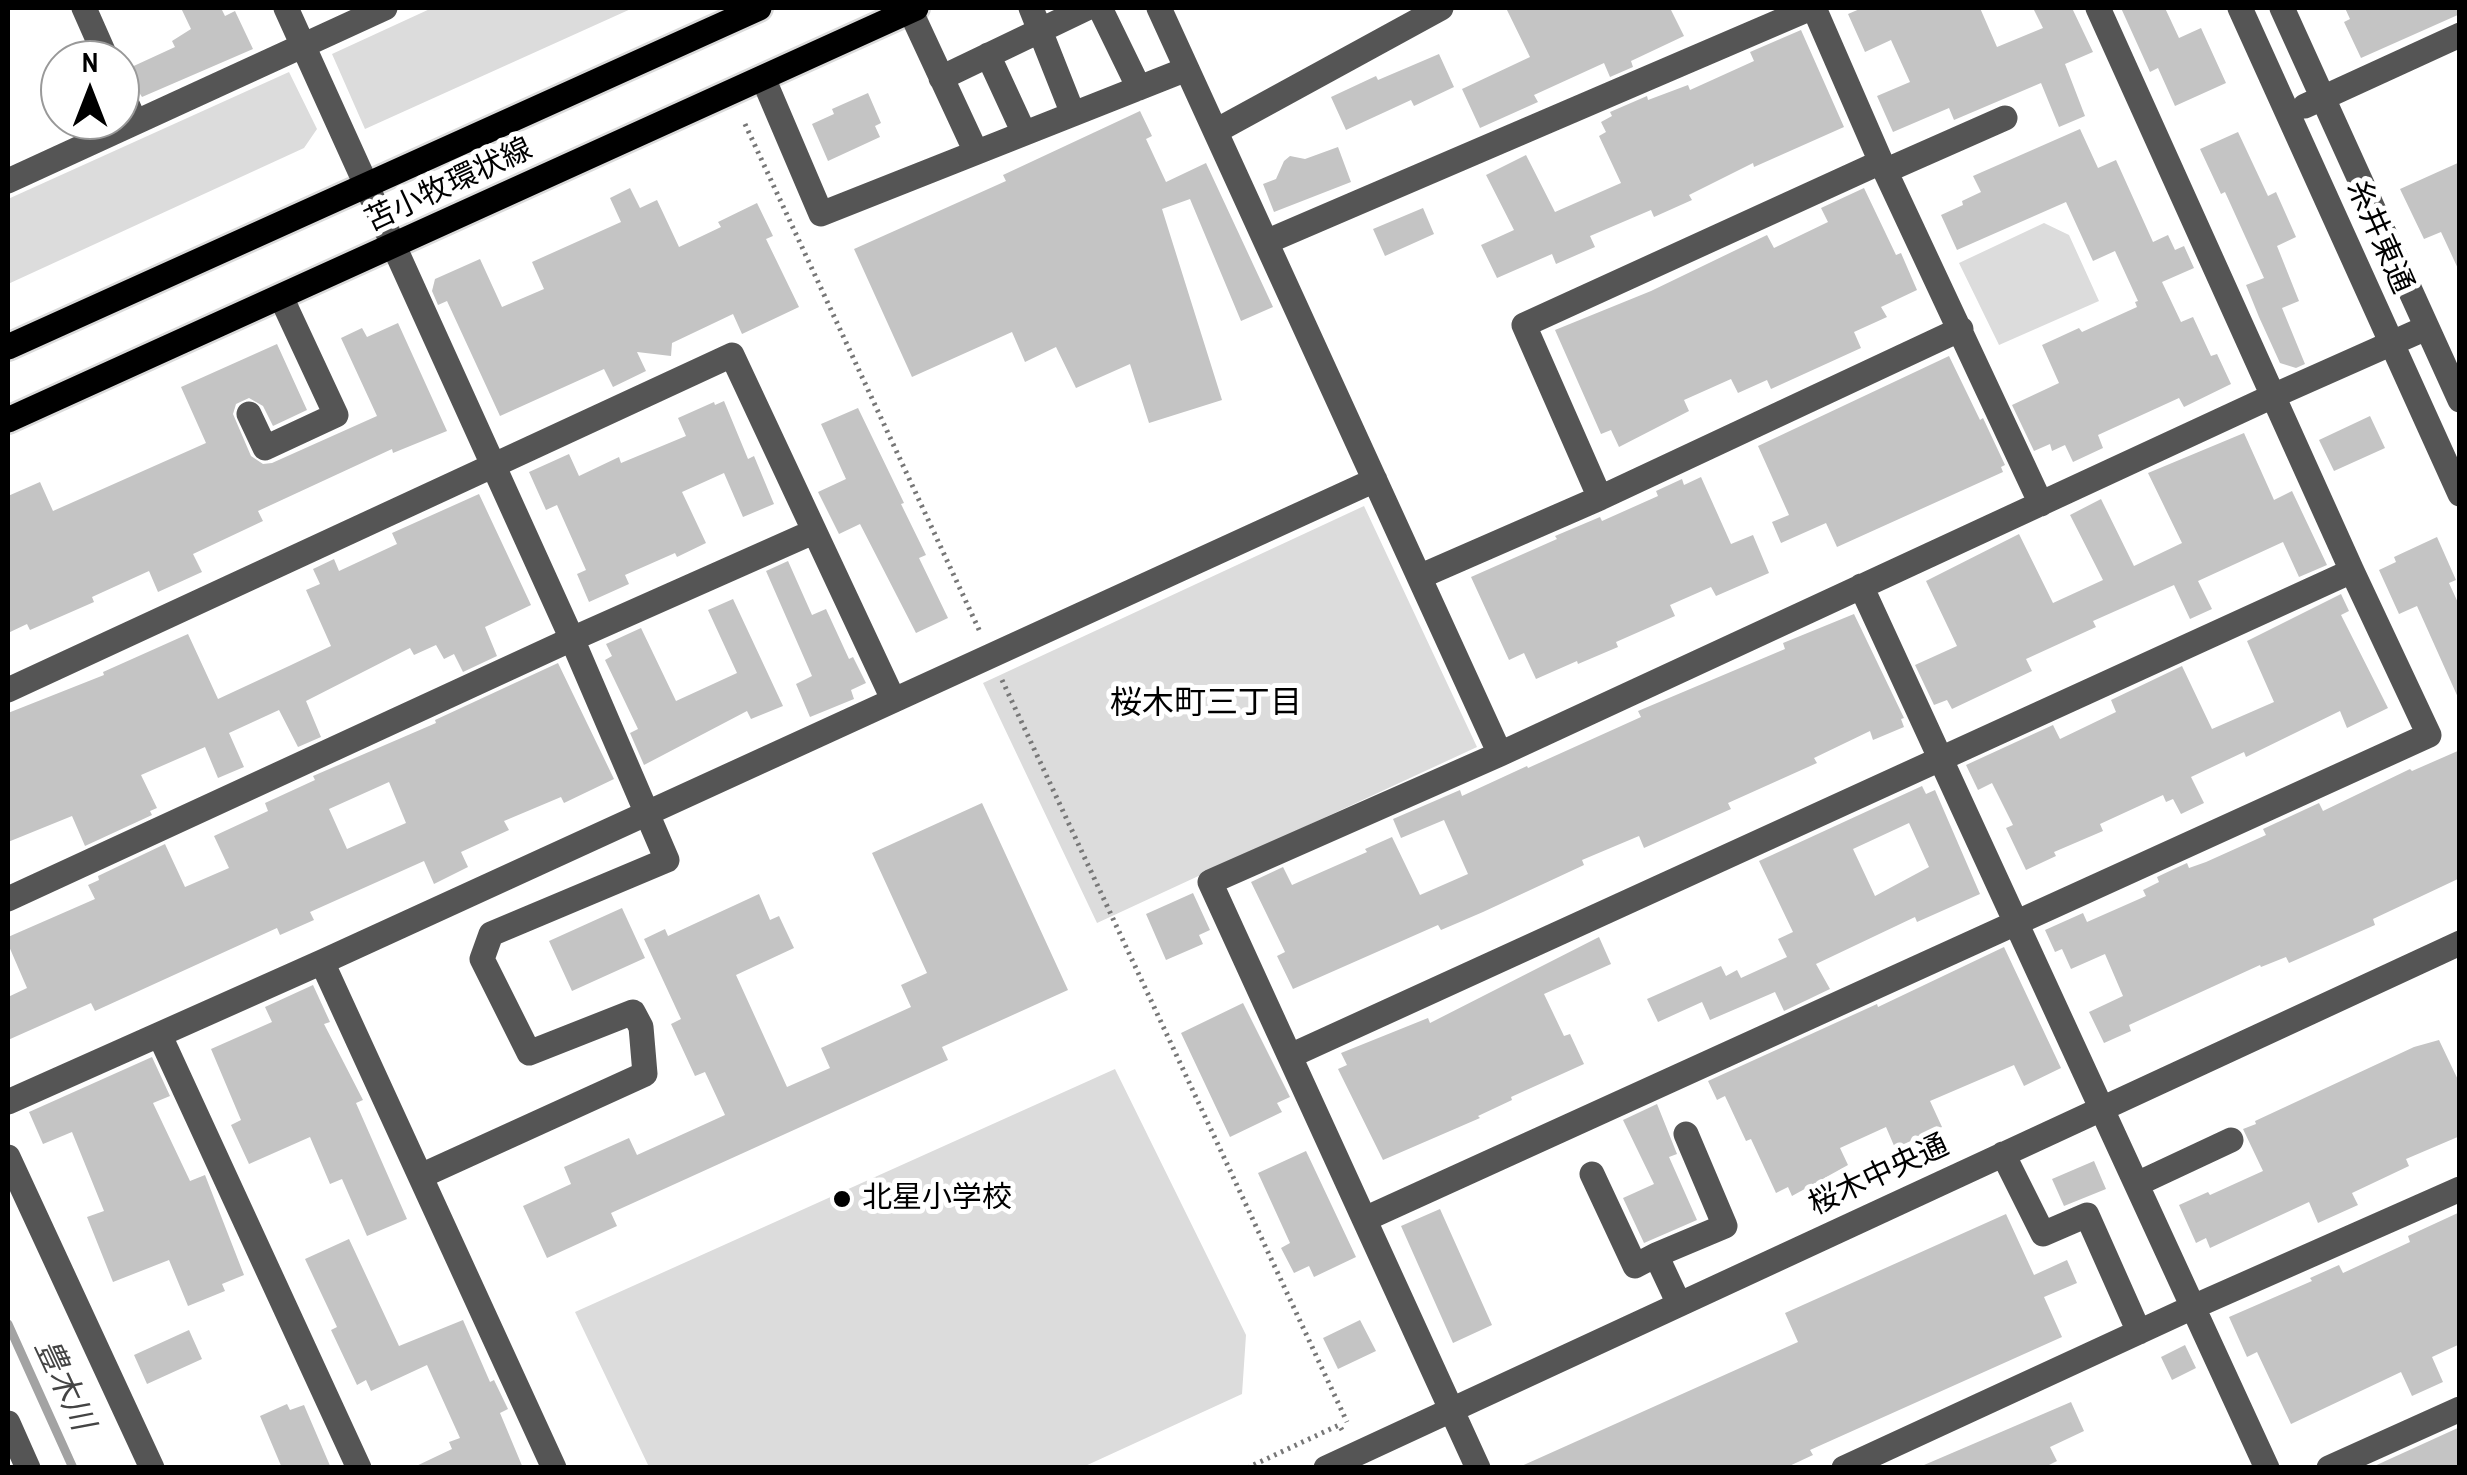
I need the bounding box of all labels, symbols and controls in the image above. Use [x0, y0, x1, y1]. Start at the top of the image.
north arrow [40, 40, 140, 140]
text: N [82, 43, 98, 81]
street label: 苫小牧環状線 [360, 132, 538, 240]
street label: 糸井東通 [2338, 175, 2420, 299]
district label: 桜木町三丁目 [1110, 685, 1302, 723]
street label: 桜木中央通 [1803, 1128, 1955, 1224]
place label: 北星小学校 [862, 1181, 1012, 1217]
marker: 北星小学校 [831, 1188, 853, 1210]
water label: 豊木川 [25, 1333, 101, 1437]

